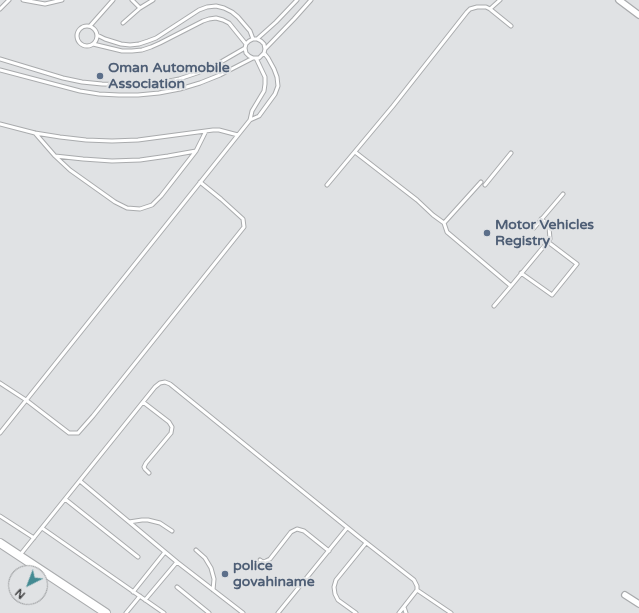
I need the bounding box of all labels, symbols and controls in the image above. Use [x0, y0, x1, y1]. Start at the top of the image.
place label: Oman Automobile Association [108, 60, 230, 92]
marker: Oman Automobile Association [95, 71, 105, 81]
place label: Motor Vehicles Registry [495, 217, 594, 250]
marker: Motor Vehicles Registry [482, 228, 492, 238]
place label: police govahiname [233, 558, 315, 590]
north arrow [8, 565, 48, 605]
marker: police govahiname [220, 569, 230, 579]
text: N [13, 586, 28, 601]

